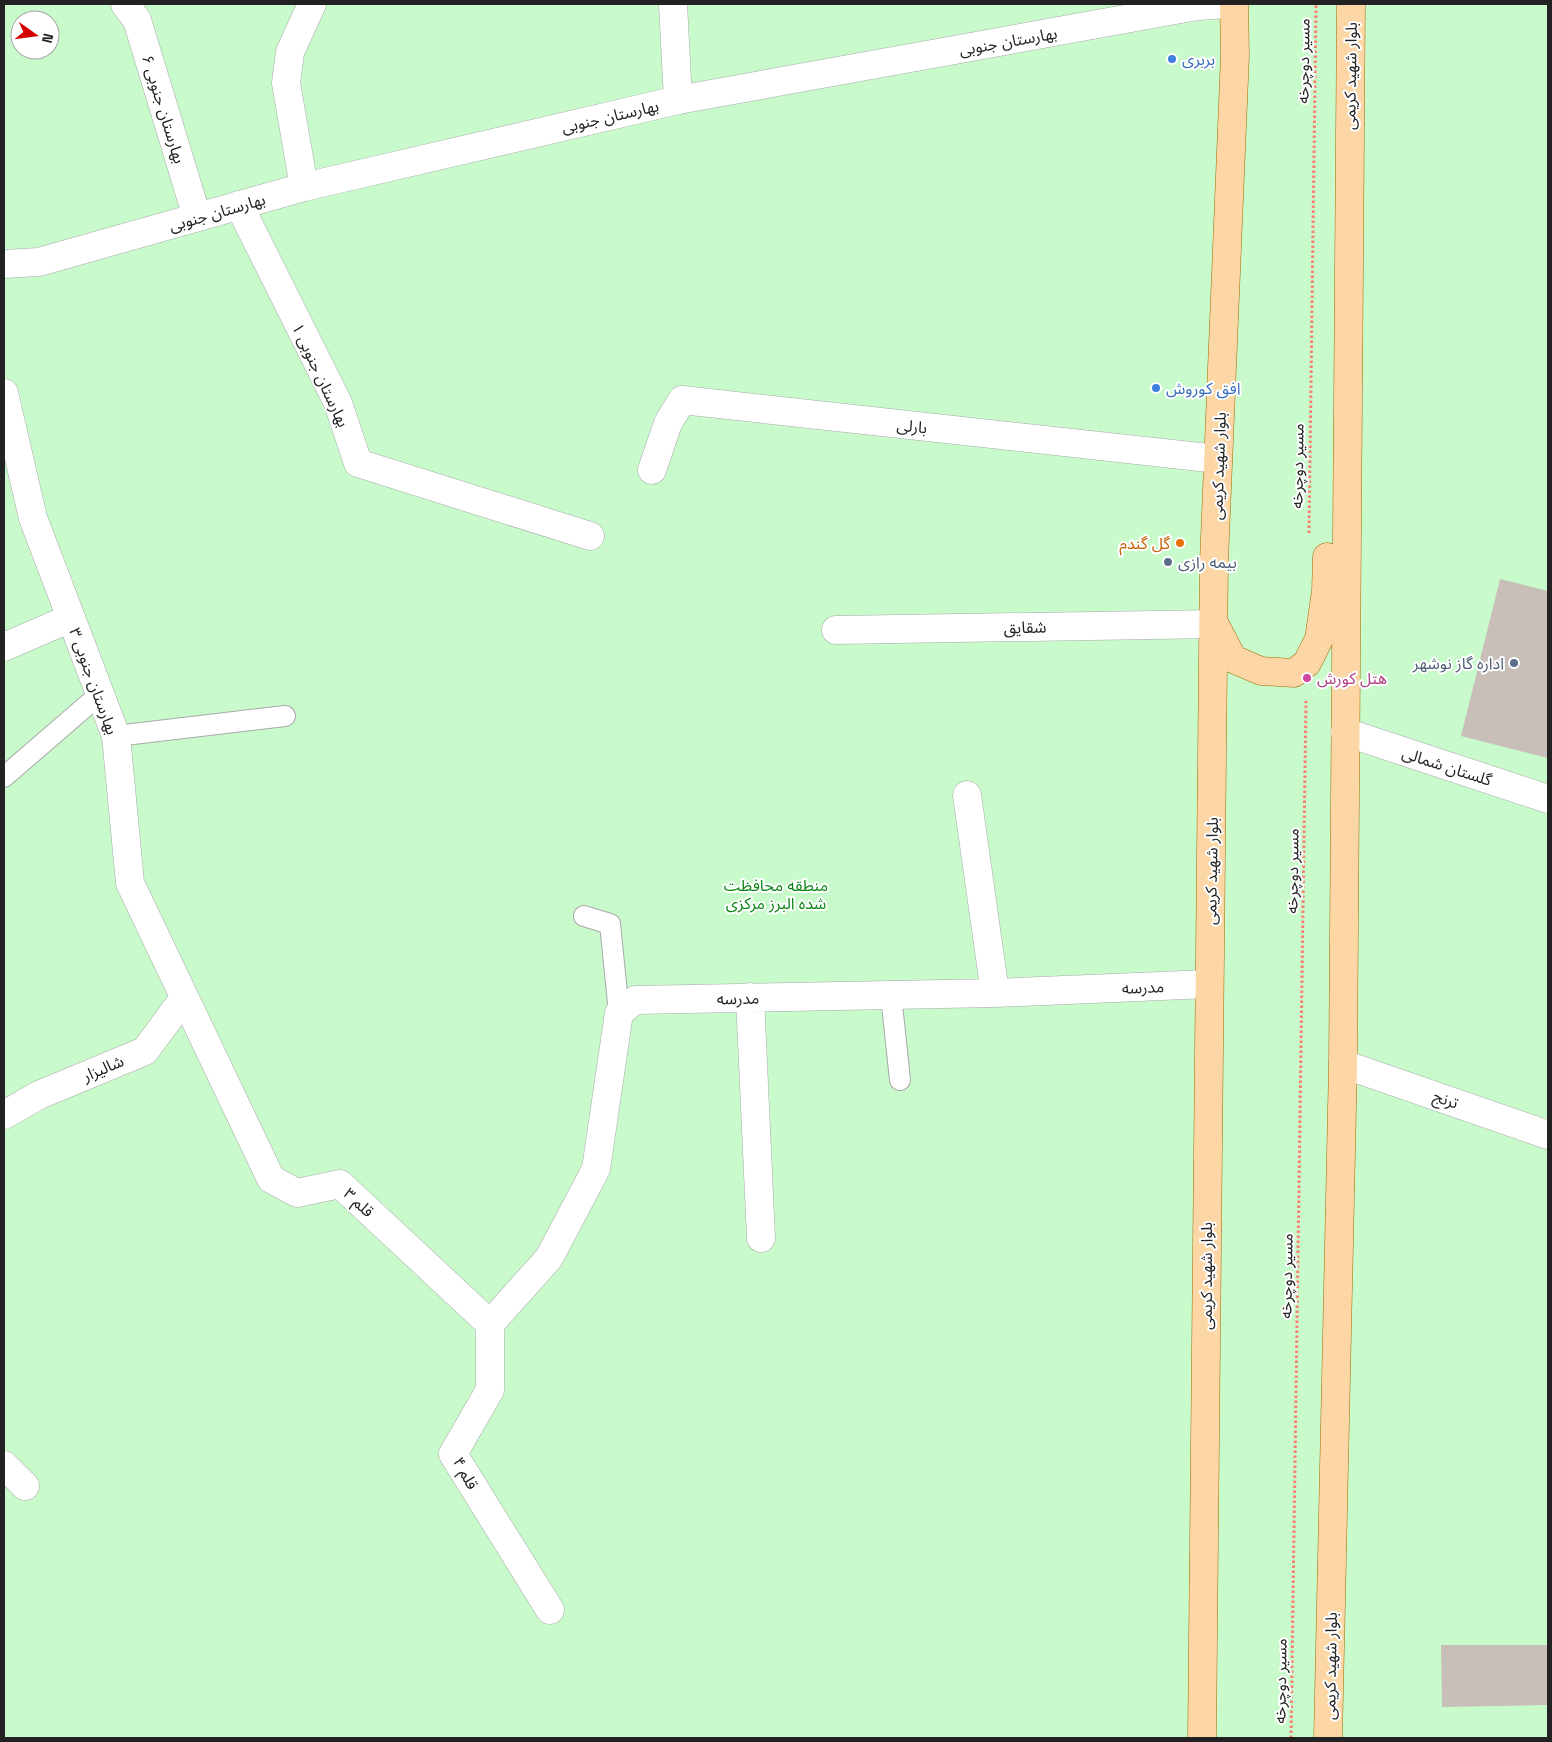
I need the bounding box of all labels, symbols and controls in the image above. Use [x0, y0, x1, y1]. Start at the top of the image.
north arrow [10, 10, 60, 60]
street label: مسیر دوچرخه [1292, 18, 1315, 104]
street label: بلوار شهید کریمی [1339, 22, 1362, 130]
street label: بهارستان جنوبی [957, 23, 1059, 60]
text: N [38, 31, 57, 45]
place label: بربری [1182, 49, 1215, 70]
street label: بهارستان جنوبی ۶ [137, 52, 190, 166]
marker: بربری [1166, 53, 1178, 65]
street label: بهارستان جنوبی [559, 95, 661, 138]
street label: بهارستان جنوبی [167, 189, 268, 236]
street label: بهارستان جنوبی ۱ [287, 320, 354, 431]
place label: افق کوروش [1166, 378, 1241, 399]
marker: افق کوروش [1150, 382, 1162, 394]
street label: بلوار شهید کریمی [1206, 412, 1231, 520]
street label: بارلی [896, 414, 928, 439]
street label: مسیر دوچرخه [1286, 423, 1309, 509]
place label: گل گندم [1119, 533, 1170, 556]
marker: گل گندم [1174, 537, 1186, 549]
place label: بیمه رازی [1178, 552, 1237, 573]
marker: بیمه رازی [1162, 556, 1174, 568]
street label: شقایق [1003, 617, 1047, 638]
street label: بهارستان جنوبی ۳ [64, 625, 123, 738]
place label: اداره گاز نوشهر [1412, 653, 1504, 674]
marker: اداره گاز نوشهر [1508, 657, 1520, 669]
place label: هتل کورش [1317, 668, 1387, 689]
marker: هتل کورش [1301, 672, 1313, 684]
street label: گلستان شمالی [1399, 742, 1495, 791]
street label: بلوار شهید کریمی [1200, 817, 1223, 925]
street label: مسیر دوچرخه [1281, 828, 1304, 914]
park label: منطقه محافظت شده البرز مرکزی [724, 875, 828, 914]
street label: مدرسه [1121, 976, 1165, 999]
street label: مدرسه [717, 988, 760, 1009]
street label: شالیزار [78, 1050, 127, 1087]
street label: ترنج [1430, 1085, 1462, 1116]
street label: قلم ۳ [338, 1183, 378, 1223]
street label: بلوار شهید کریمی [1196, 1222, 1217, 1330]
street label: مسیر دوچرخه [1275, 1233, 1298, 1319]
street label: قلم ۴ [446, 1453, 483, 1494]
street label: بلوار شهید کریمی [1319, 1612, 1342, 1720]
street label: مسیر دوچرخه [1269, 1638, 1292, 1724]

